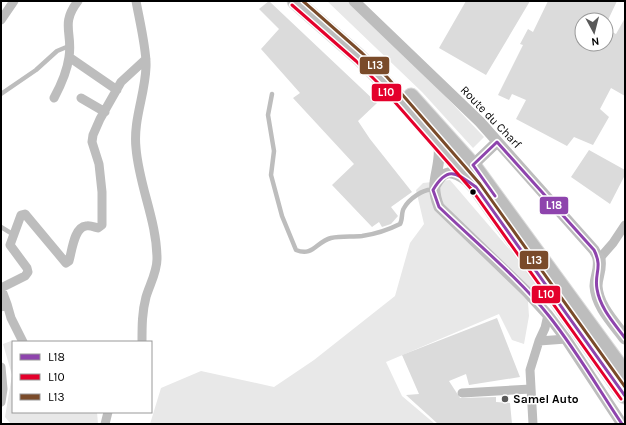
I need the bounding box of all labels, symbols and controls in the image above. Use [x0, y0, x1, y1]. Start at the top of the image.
north arrow [574, 12, 614, 52]
text: N [590, 34, 600, 48]
line badge: L13 [359, 56, 390, 75]
text: L13 [367, 59, 383, 72]
line badge: L10 [371, 83, 402, 102]
street label: Route du Charf [458, 83, 525, 152]
text: L10 [378, 86, 394, 99]
unlabelled marker [468, 187, 478, 197]
line badge: L18 [539, 196, 569, 215]
text: L18 [546, 199, 562, 212]
line badge: L13 [519, 250, 549, 270]
text: L13 [526, 254, 542, 267]
line badge: L10 [531, 285, 561, 304]
text: L10 [538, 288, 554, 301]
legend [12, 341, 152, 413]
text: L18 [48, 350, 65, 364]
text: L10 [48, 370, 65, 384]
text: L13 [48, 390, 65, 404]
place label: Samel Auto [513, 392, 579, 406]
marker: Samel Auto [500, 394, 510, 404]

